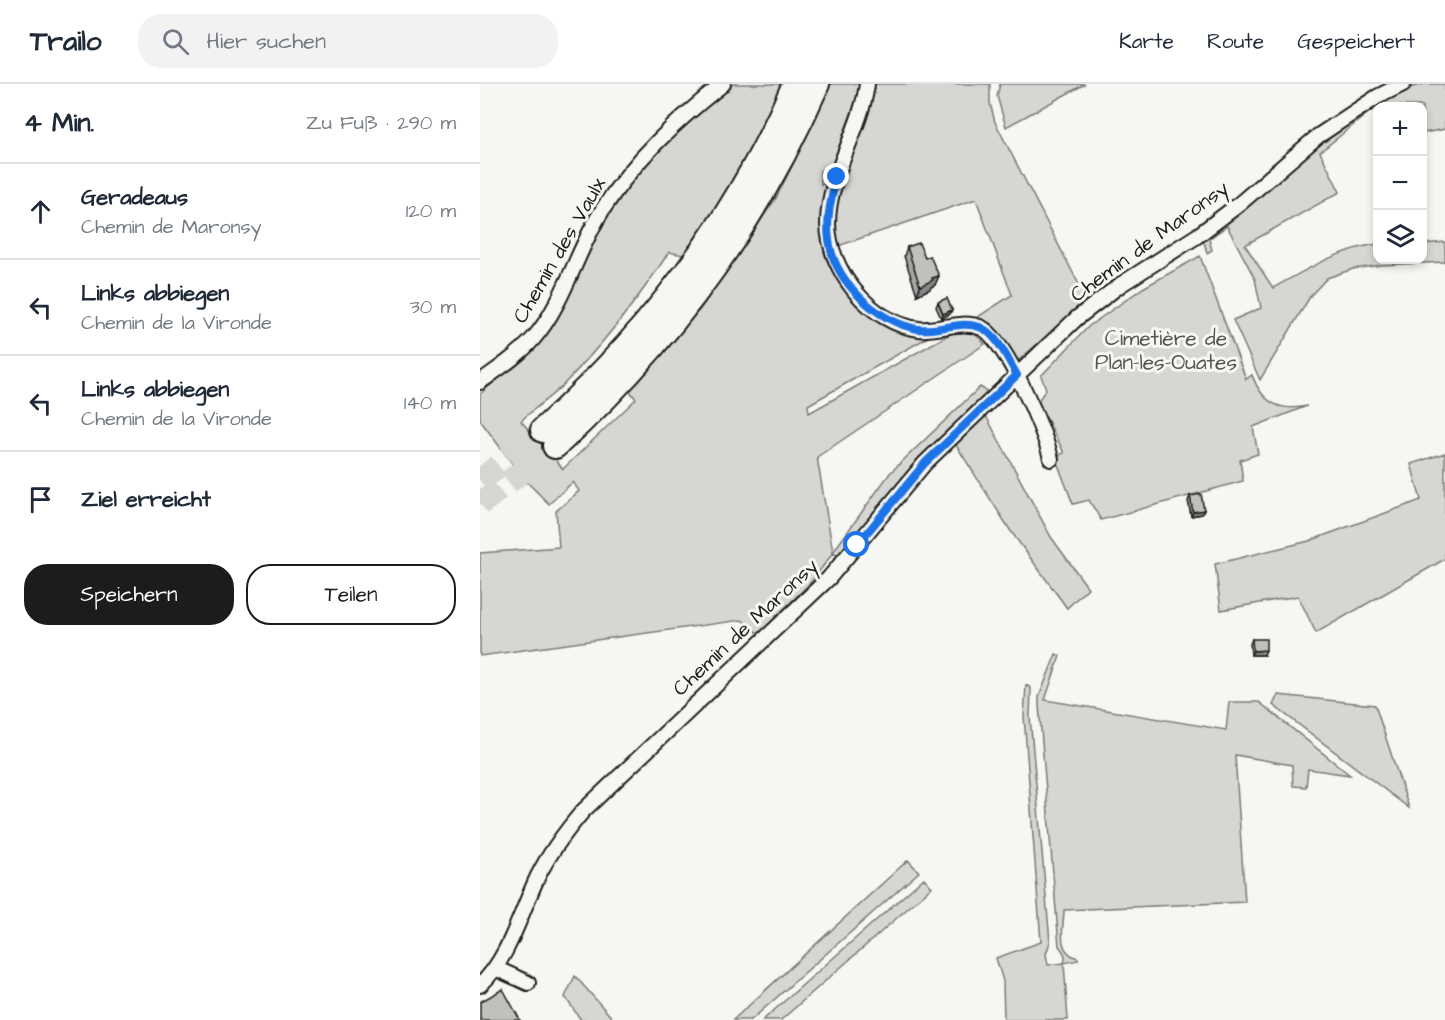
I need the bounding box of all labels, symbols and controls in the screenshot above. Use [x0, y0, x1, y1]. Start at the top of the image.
search box [138, 14, 558, 68]
text: Trailo [30, 22, 102, 61]
icon: search [159, 25, 192, 58]
text: Hier suchen [207, 26, 326, 57]
text: Karte [1119, 27, 1174, 56]
text: Route [1207, 27, 1264, 56]
text: Gespeichert [1297, 27, 1415, 56]
map controls [1373, 102, 1427, 264]
button: + [1373, 102, 1427, 156]
text: 4 Min. [24, 105, 94, 141]
text: Zu Fuß · 290 m [306, 109, 456, 137]
button: − [1373, 156, 1427, 210]
route end [823, 163, 849, 189]
street label: Chemin des Vaulx [506, 172, 613, 328]
street label: Chemin de Maronsy [1064, 174, 1236, 310]
text: Geradeaus [81, 182, 188, 213]
icon: ahead [24, 195, 57, 228]
text: 120 m [406, 197, 456, 225]
button: layers [1373, 210, 1427, 264]
text: Chemin de Maronsy [81, 213, 262, 241]
text: Links abbiegen [81, 278, 229, 309]
icon: left [24, 291, 57, 324]
text: 30 m [410, 293, 456, 321]
text: Chemin de la Vironde [81, 309, 272, 337]
park label: Cimetière de Plan-les-Ouates [1095, 324, 1237, 377]
text: Links abbiegen [81, 374, 229, 405]
icon: left [24, 387, 57, 420]
text: 140 m [404, 389, 456, 417]
text: Chemin de la Vironde [81, 405, 272, 433]
icon: arrive [24, 483, 57, 516]
text: Ziel erreicht [81, 484, 211, 515]
route start [843, 531, 869, 557]
street label: Chemin de Maronsy [666, 552, 826, 704]
button: Speichern [24, 564, 234, 625]
button: Teilen [246, 564, 456, 625]

